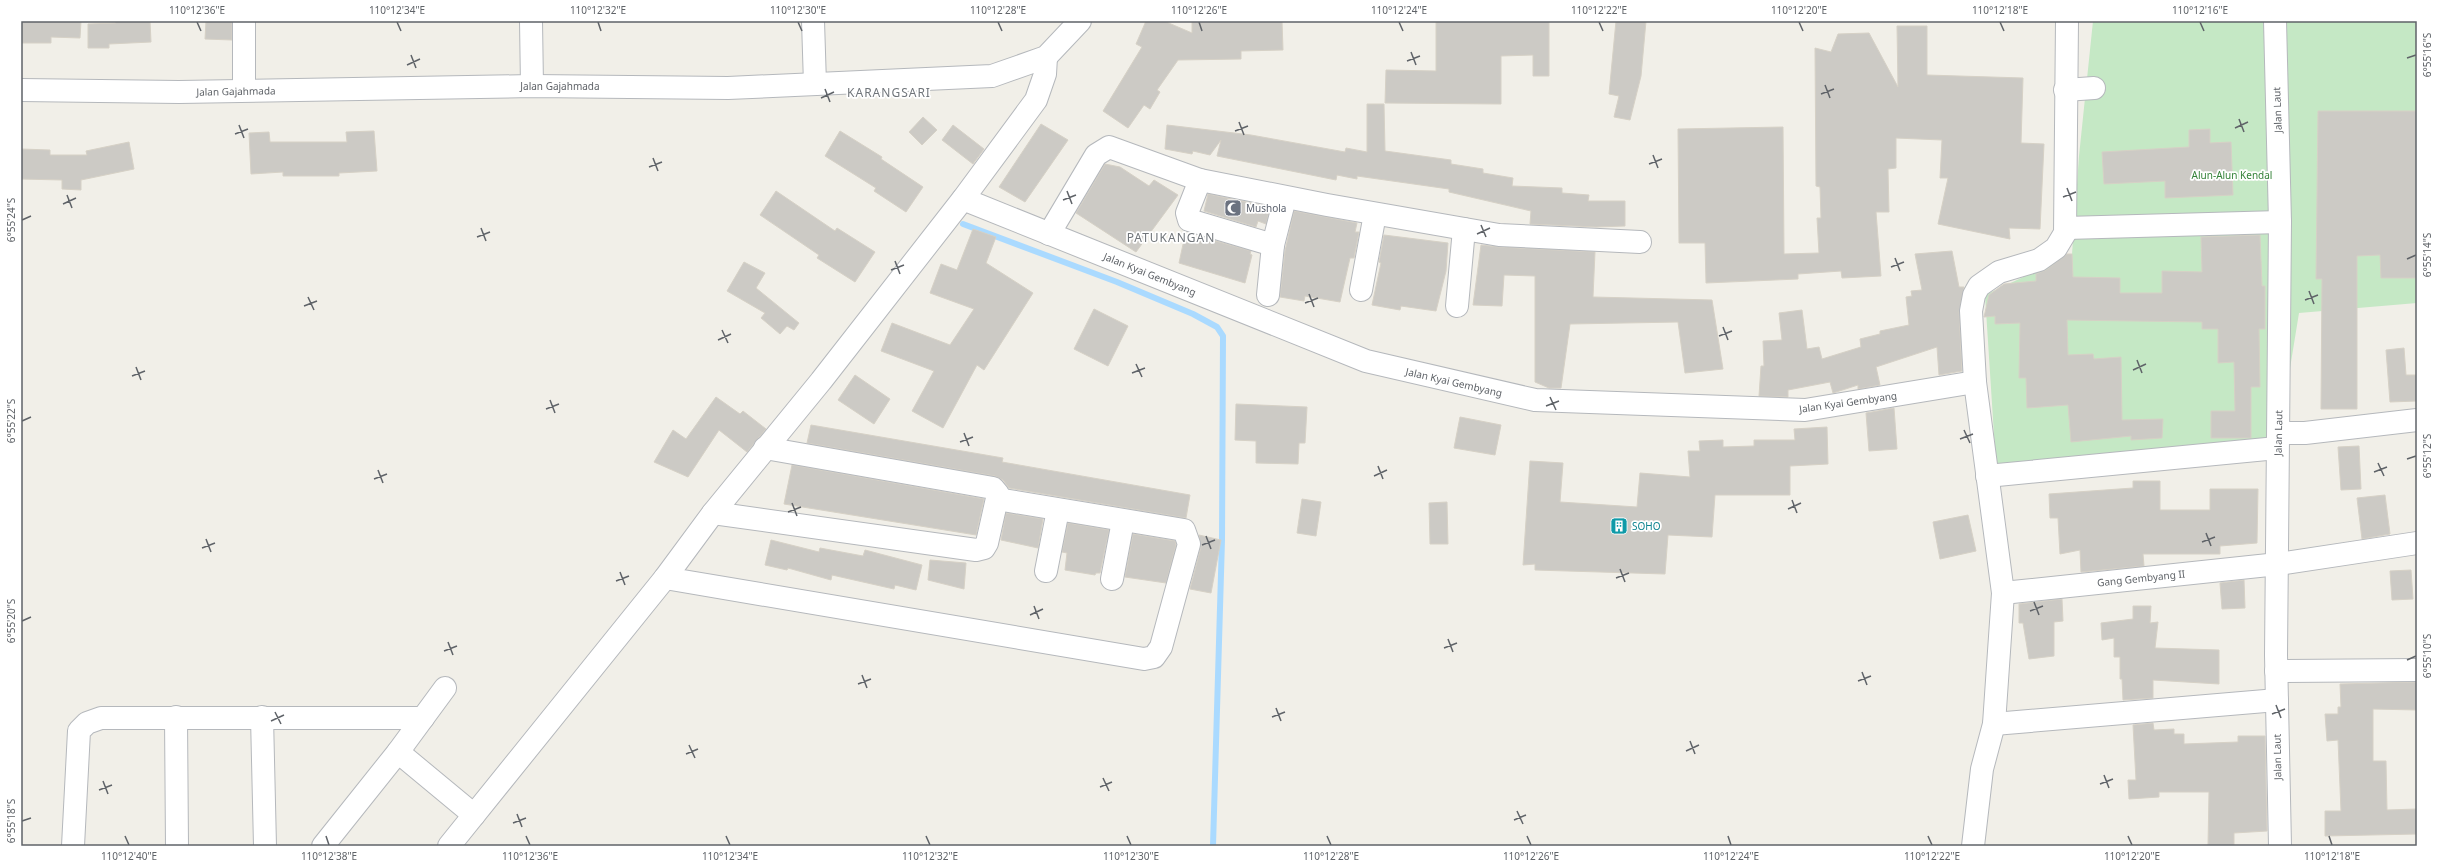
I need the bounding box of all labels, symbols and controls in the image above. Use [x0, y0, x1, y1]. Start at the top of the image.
text: 110°12'36"E [169, 3, 225, 17]
text: 110°12'34"E [369, 3, 425, 17]
text: 110°12'32"E [570, 3, 626, 17]
text: 110°12'30"E [770, 3, 826, 17]
text: 110°12'28"E [970, 3, 1026, 17]
text: 110°12'26"E [1171, 3, 1227, 17]
text: 110°12'24"E [1371, 3, 1427, 17]
text: 110°12'22"E [1571, 3, 1627, 17]
text: 110°12'20"E [1771, 3, 1827, 17]
text: 110°12'18"E [1972, 3, 2028, 17]
text: 110°12'16"E [2172, 3, 2228, 17]
text: 6°55'16"S [2420, 32, 2434, 77]
street label: Jalan Gajahmada [519, 79, 600, 93]
street label: Jalan Gajahmada [195, 83, 276, 99]
district label: KARANGSARI [847, 84, 931, 101]
street label: Jalan Laut [2269, 86, 2285, 134]
park label: Alun-Alun Kendal [2192, 168, 2272, 182]
text: 6°55'24"S [4, 197, 18, 242]
mosque icon: Mushola [1223, 198, 1243, 218]
place label: Mushola [1246, 201, 1286, 215]
district label: PATUKANGAN [1127, 229, 1215, 246]
text: 6°55'14"S [2420, 232, 2434, 277]
street label: Jalan Kyai Gembyang [1101, 249, 1198, 299]
street label: Jalan Kyai Gembyang [1403, 364, 1504, 400]
street label: Jalan Kyai Gembyang [1797, 388, 1898, 416]
text: 6°55'22"S [4, 398, 18, 443]
street label: Jalan Laut [2271, 410, 2285, 457]
text: 6°55'12"S [2420, 433, 2434, 478]
building icon: SOHO [1609, 516, 1629, 536]
place label: SOHO [1632, 519, 1661, 533]
street label: Gang Gembyang II [2096, 566, 2186, 590]
text: 6°55'20"S [4, 598, 18, 643]
text: 6°55'10"S [2420, 633, 2434, 678]
street label: Jalan Laut [2270, 734, 2284, 781]
text: 6°55'18"S [4, 798, 18, 843]
text: 110°12'40"E [101, 849, 157, 863]
text: 110°12'38"E [301, 849, 357, 863]
text: 110°12'36"E [502, 849, 558, 863]
text: 110°12'34"E [702, 849, 758, 863]
text: 110°12'32"E [902, 849, 958, 863]
text: 110°12'30"E [1103, 849, 1159, 863]
text: 110°12'28"E [1303, 849, 1359, 863]
text: 110°12'26"E [1503, 849, 1559, 863]
text: 110°12'24"E [1703, 849, 1759, 863]
text: 110°12'22"E [1904, 849, 1960, 863]
text: 110°12'20"E [2104, 849, 2160, 863]
text: 110°12'18"E [2304, 849, 2360, 863]

